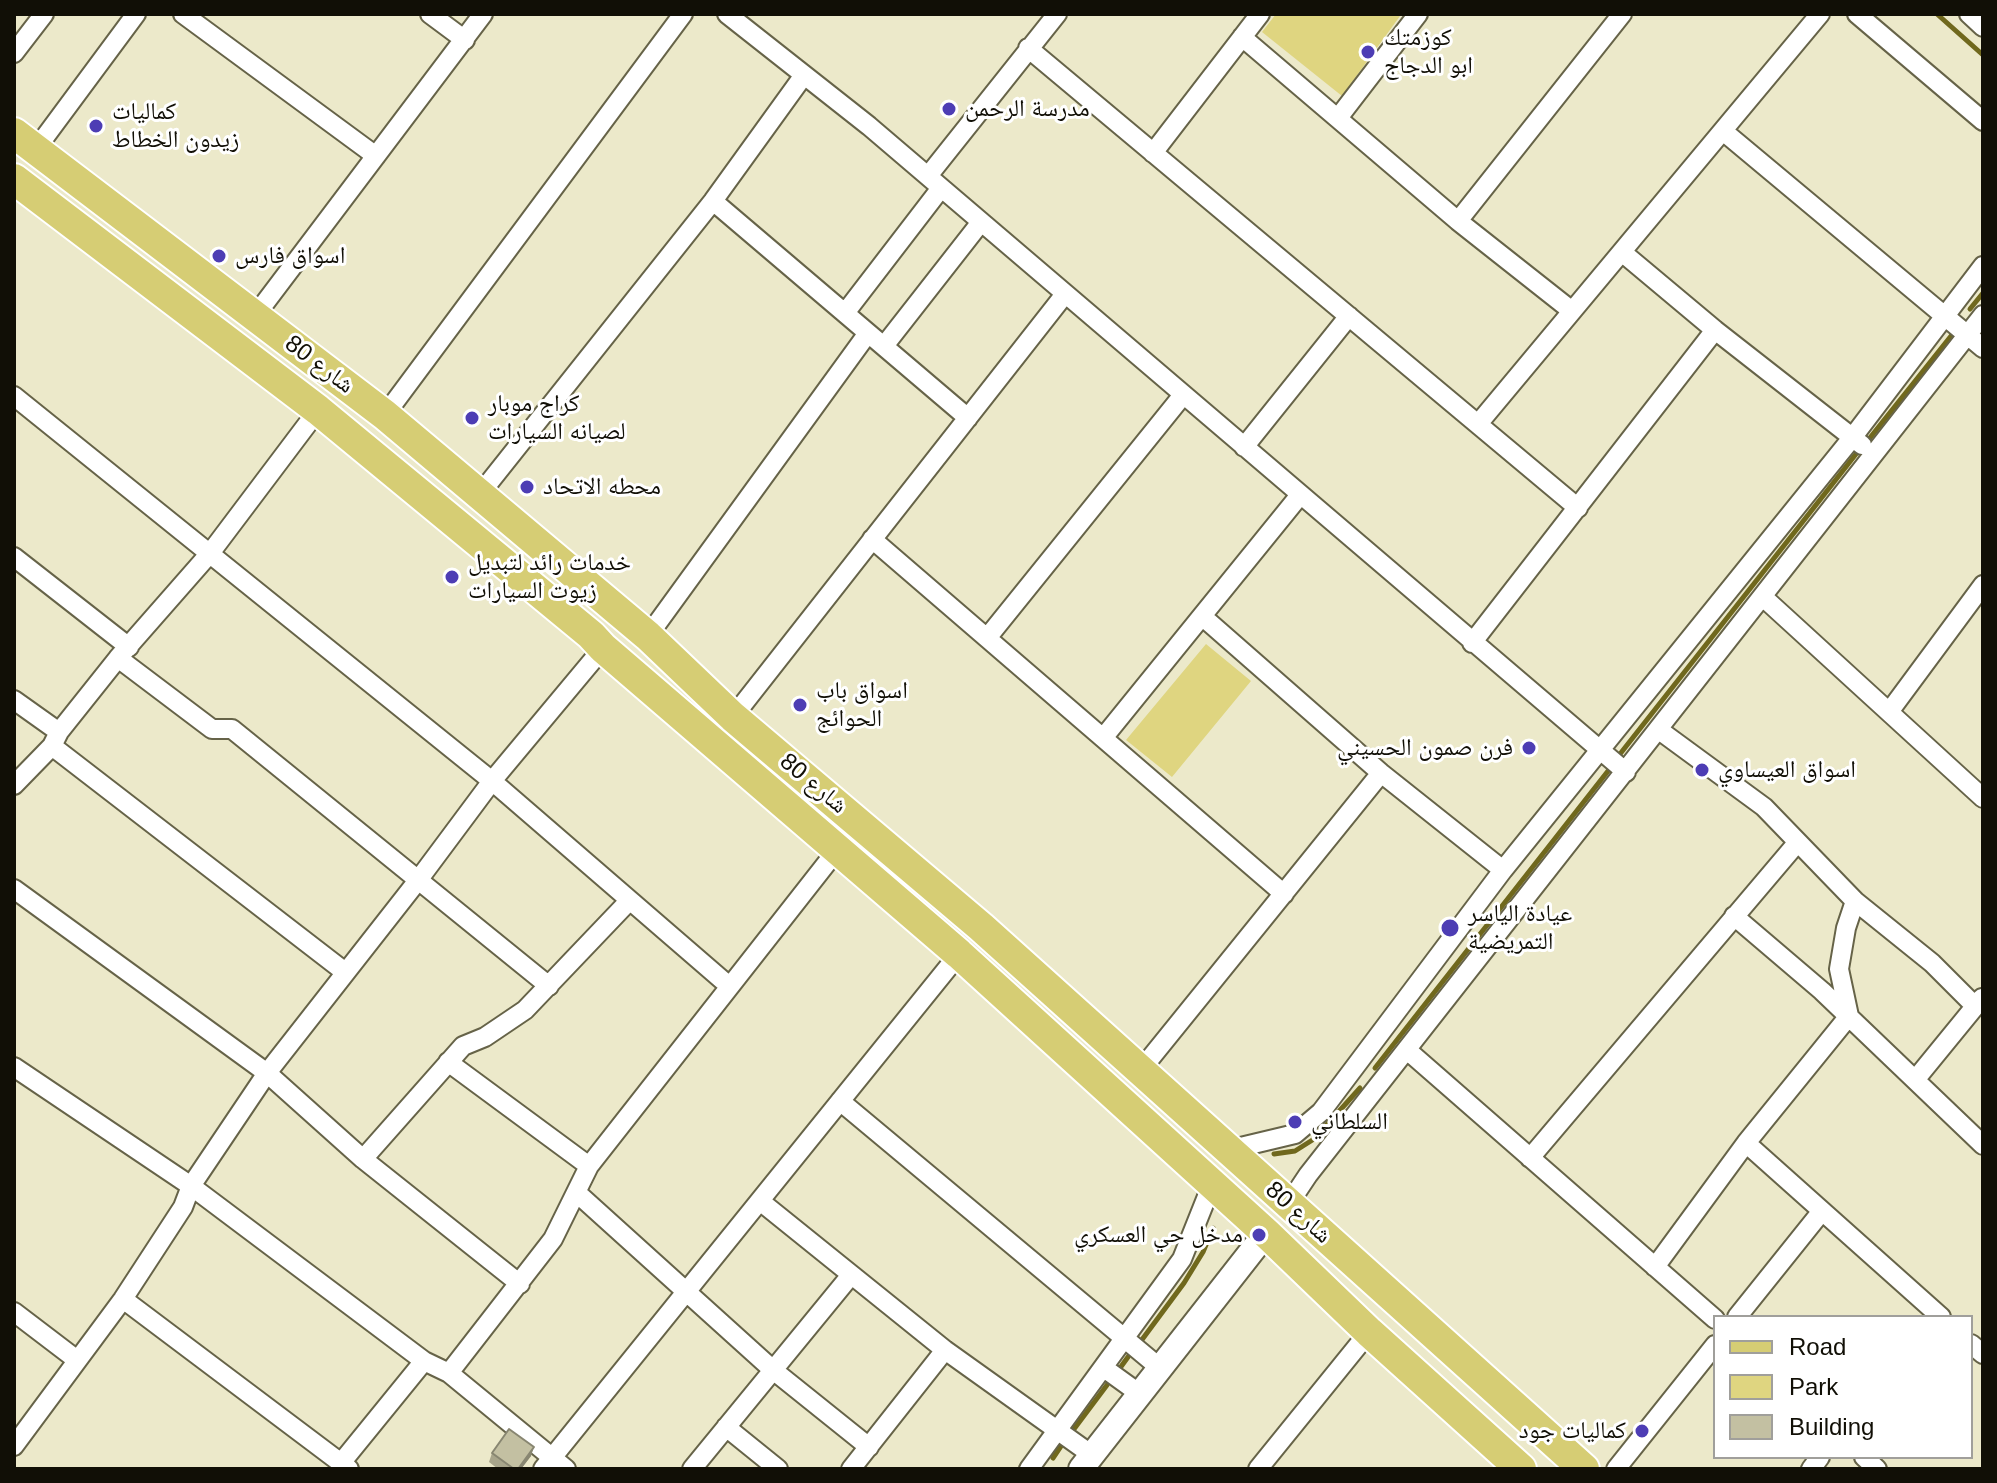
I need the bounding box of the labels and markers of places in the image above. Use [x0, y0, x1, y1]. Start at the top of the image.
place label: كوزمتك ابو الدجاج [1384, 24, 1473, 80]
marker: كوزمتك ابو الدجاج [1359, 43, 1377, 61]
place label: مدرسة الرحمن [965, 95, 1090, 123]
place label: كماليات زيدون الخطاط [112, 98, 239, 154]
marker: مدرسة الرحمن [940, 100, 958, 118]
marker: كماليات زيدون الخطاط [87, 117, 105, 135]
place label: اسواق فارس [235, 242, 345, 270]
marker: اسواق فارس [210, 247, 228, 265]
place label: كراج موبار لصيانه السيارات [488, 390, 626, 446]
marker: كراج موبار لصيانه السيارات [463, 409, 481, 427]
place label: محطه الاتحاد [543, 473, 661, 501]
marker: محطه الاتحاد [518, 478, 536, 496]
place label: خدمات رائد لتبديل زيوت السيارات [468, 549, 631, 605]
marker: خدمات رائد لتبديل زيوت السيارات [443, 568, 461, 586]
place label: اسواق باب الحوائج [816, 677, 908, 733]
marker: اسواق باب الحوائج [791, 696, 809, 714]
place label: فرن صمون الحسيني [1337, 734, 1513, 762]
marker: فرن صمون الحسيني [1520, 739, 1538, 757]
place label: اسواق العيساوي [1718, 756, 1856, 784]
marker: اسواق العيساوي [1693, 761, 1711, 779]
place label: عيادة الياسر التمريضية [1468, 900, 1572, 956]
marker: عيادة الياسر التمريضية [1439, 917, 1461, 939]
place label: السلطاني [1311, 1108, 1388, 1136]
marker: السلطاني [1286, 1113, 1304, 1131]
place label: مدخل حي العسكري [1074, 1221, 1243, 1249]
marker: مدخل حي العسكري [1250, 1226, 1268, 1244]
place label: كماليات جود [1519, 1417, 1626, 1445]
marker: كماليات جود [1633, 1422, 1651, 1440]

